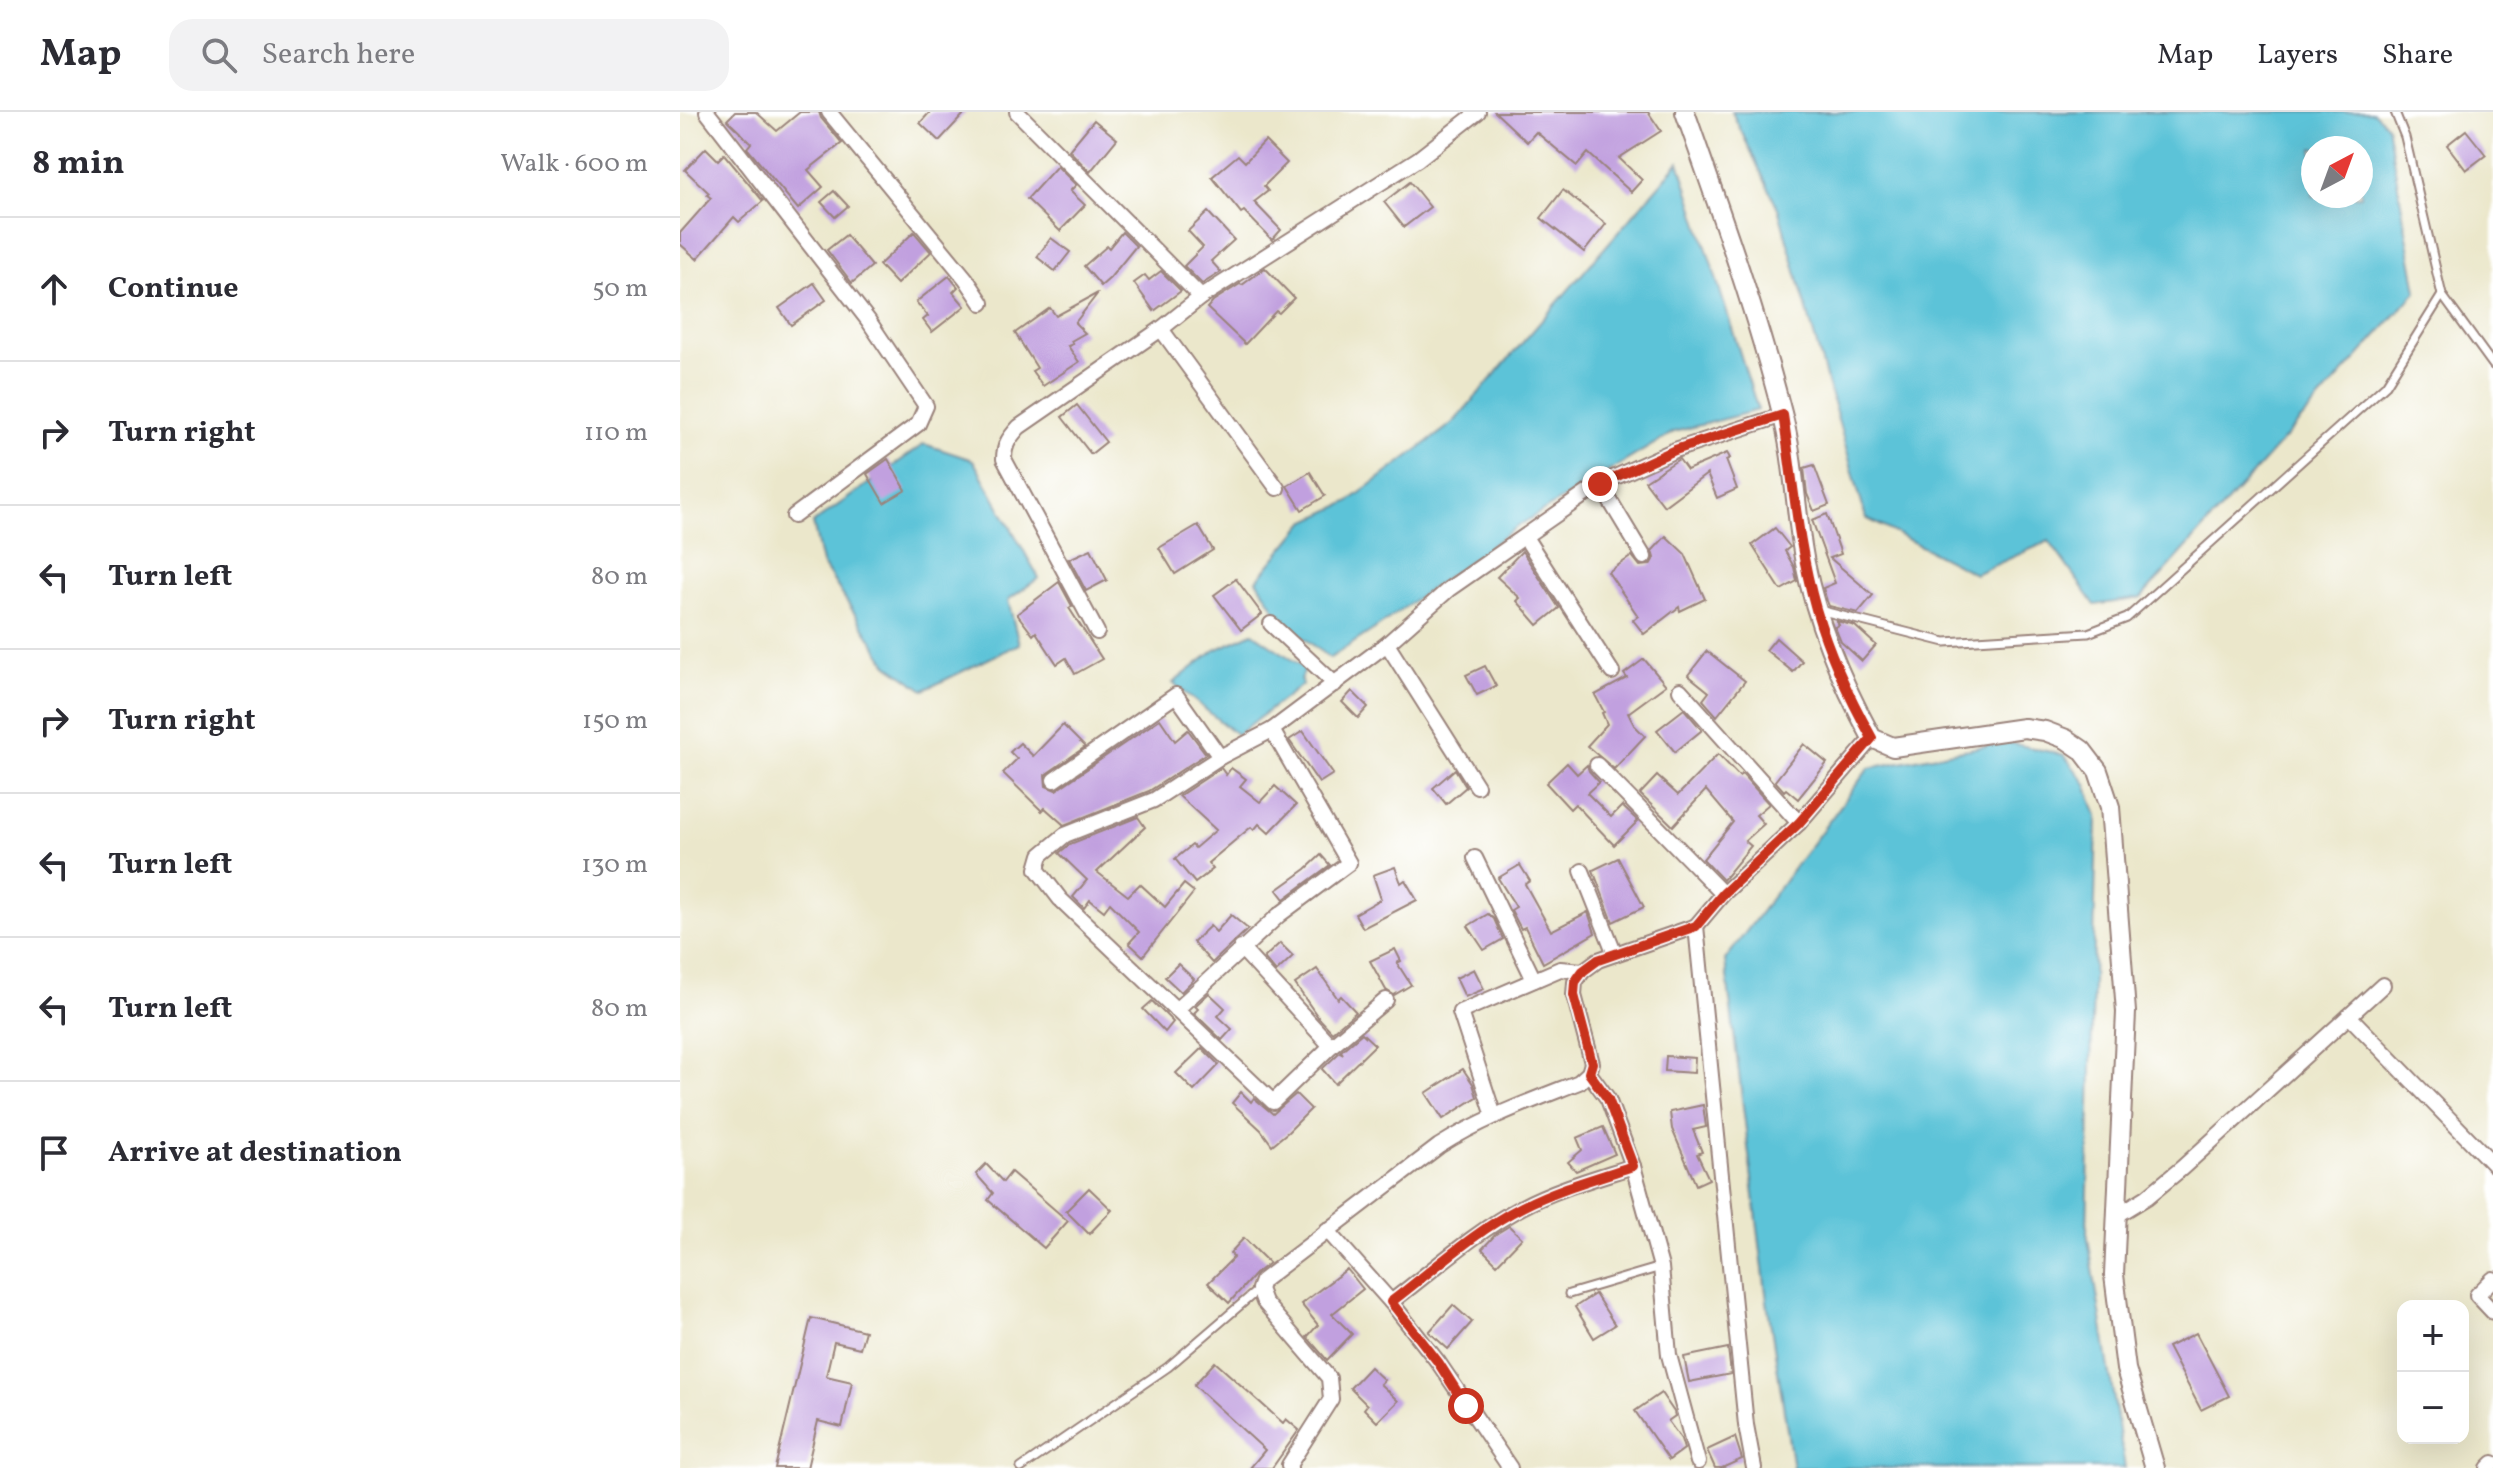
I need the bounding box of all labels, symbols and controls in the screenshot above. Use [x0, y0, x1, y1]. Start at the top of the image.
search box [169, 19, 729, 91]
text: Map [40, 29, 121, 82]
icon: search [197, 33, 241, 77]
text: Search here [261, 34, 415, 76]
text: Map [2157, 36, 2213, 75]
text: Layers [2257, 36, 2338, 75]
text: Share [2382, 36, 2453, 75]
north arrow [2301, 136, 2373, 208]
text: 8 min [32, 141, 125, 188]
text: Walk · 600 m [500, 146, 648, 182]
icon: ahead [32, 267, 76, 311]
text: Continue [108, 268, 239, 310]
text: 50 m [592, 271, 648, 307]
icon: right [32, 411, 76, 455]
text: Turn right [108, 412, 256, 454]
text: 110 m [584, 415, 648, 451]
route end [1582, 466, 1618, 502]
icon: left [32, 555, 76, 599]
text: Turn left [108, 556, 232, 598]
text: 80 m [591, 559, 648, 595]
icon: right [32, 699, 76, 743]
text: Turn right [108, 700, 256, 742]
text: 150 m [582, 703, 648, 739]
icon: left [32, 843, 76, 887]
text: Turn left [108, 844, 232, 886]
text: 130 m [581, 847, 648, 883]
icon: left [32, 987, 76, 1031]
text: Turn left [108, 988, 232, 1030]
text: 80 m [591, 991, 648, 1027]
icon: arrive [32, 1131, 76, 1175]
text: Arrive at destination [108, 1132, 402, 1174]
map controls [2397, 1300, 2469, 1444]
button: + [2397, 1300, 2469, 1372]
button: − [2397, 1372, 2469, 1444]
route start [1448, 1388, 1484, 1424]

